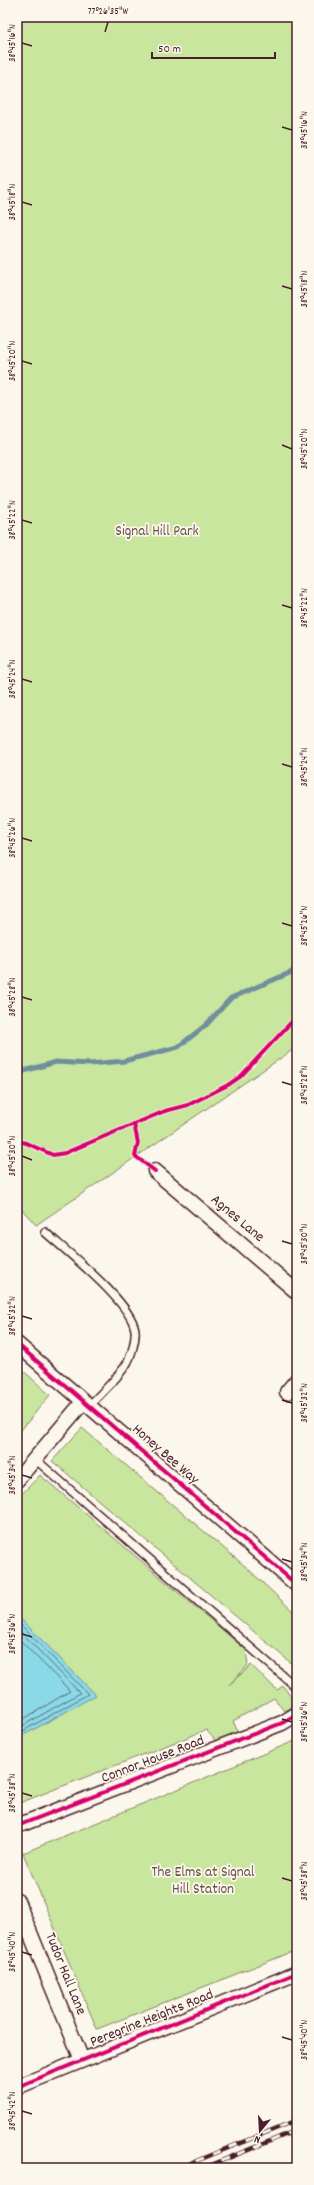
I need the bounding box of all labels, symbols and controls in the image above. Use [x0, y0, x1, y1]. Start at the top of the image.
text: 77°26'35"W [88, 5, 128, 19]
text: 38°45'16"N [6, 24, 20, 62]
scale bar [152, 34, 275, 60]
text: 50 m [158, 41, 181, 58]
text: 38°45'16"N [298, 111, 312, 149]
text: 38°45'18"N [6, 183, 20, 221]
text: 38°45'18"N [298, 270, 312, 308]
text: 38°45'20"N [6, 341, 20, 381]
text: 38°45'20"N [298, 429, 312, 469]
text: 38°45'22"N [6, 500, 20, 540]
park label: Signal Hill Park [115, 521, 199, 543]
text: 38°45'22"N [298, 588, 312, 628]
text: 38°45'24"N [6, 659, 20, 699]
text: 38°45'24"N [298, 747, 312, 787]
text: 38°45'26"N [6, 818, 20, 858]
text: 38°45'26"N [298, 906, 312, 946]
text: 38°45'28"N [6, 977, 20, 1017]
text: 38°45'28"N [298, 1065, 312, 1105]
text: 38°45'30"N [6, 1136, 20, 1176]
street label: Agnes Lane [205, 1190, 269, 1248]
text: 38°45'30"N [298, 1224, 312, 1264]
text: 38°45'32"N [6, 1296, 20, 1336]
text: 38°45'32"N [298, 1383, 312, 1423]
street label: Honey Bee Way [127, 1420, 204, 1491]
text: 38°45'34"N [6, 1455, 20, 1495]
text: 38°45'34"N [298, 1542, 312, 1582]
text: 38°45'36"N [6, 1614, 20, 1654]
text: 38°45'36"N [298, 1702, 312, 1742]
street label: Connor House Road [98, 1730, 208, 1790]
text: 38°45'38"N [6, 1773, 20, 1813]
text: 38°45'38"N [298, 1861, 312, 1901]
park label: The Elms at Signal Hill Station [152, 1862, 255, 1901]
street label: Tudor Hall Lane [38, 1929, 92, 2019]
text: 38°45'40"N [6, 1932, 20, 1972]
street label: Peregrine Heights Road [87, 1984, 217, 2054]
text: 38°45'40"N [298, 2020, 312, 2060]
text: 38°45'42"N [6, 2091, 20, 2131]
north arrow [240, 2111, 280, 2151]
text: N [252, 2130, 263, 2147]

